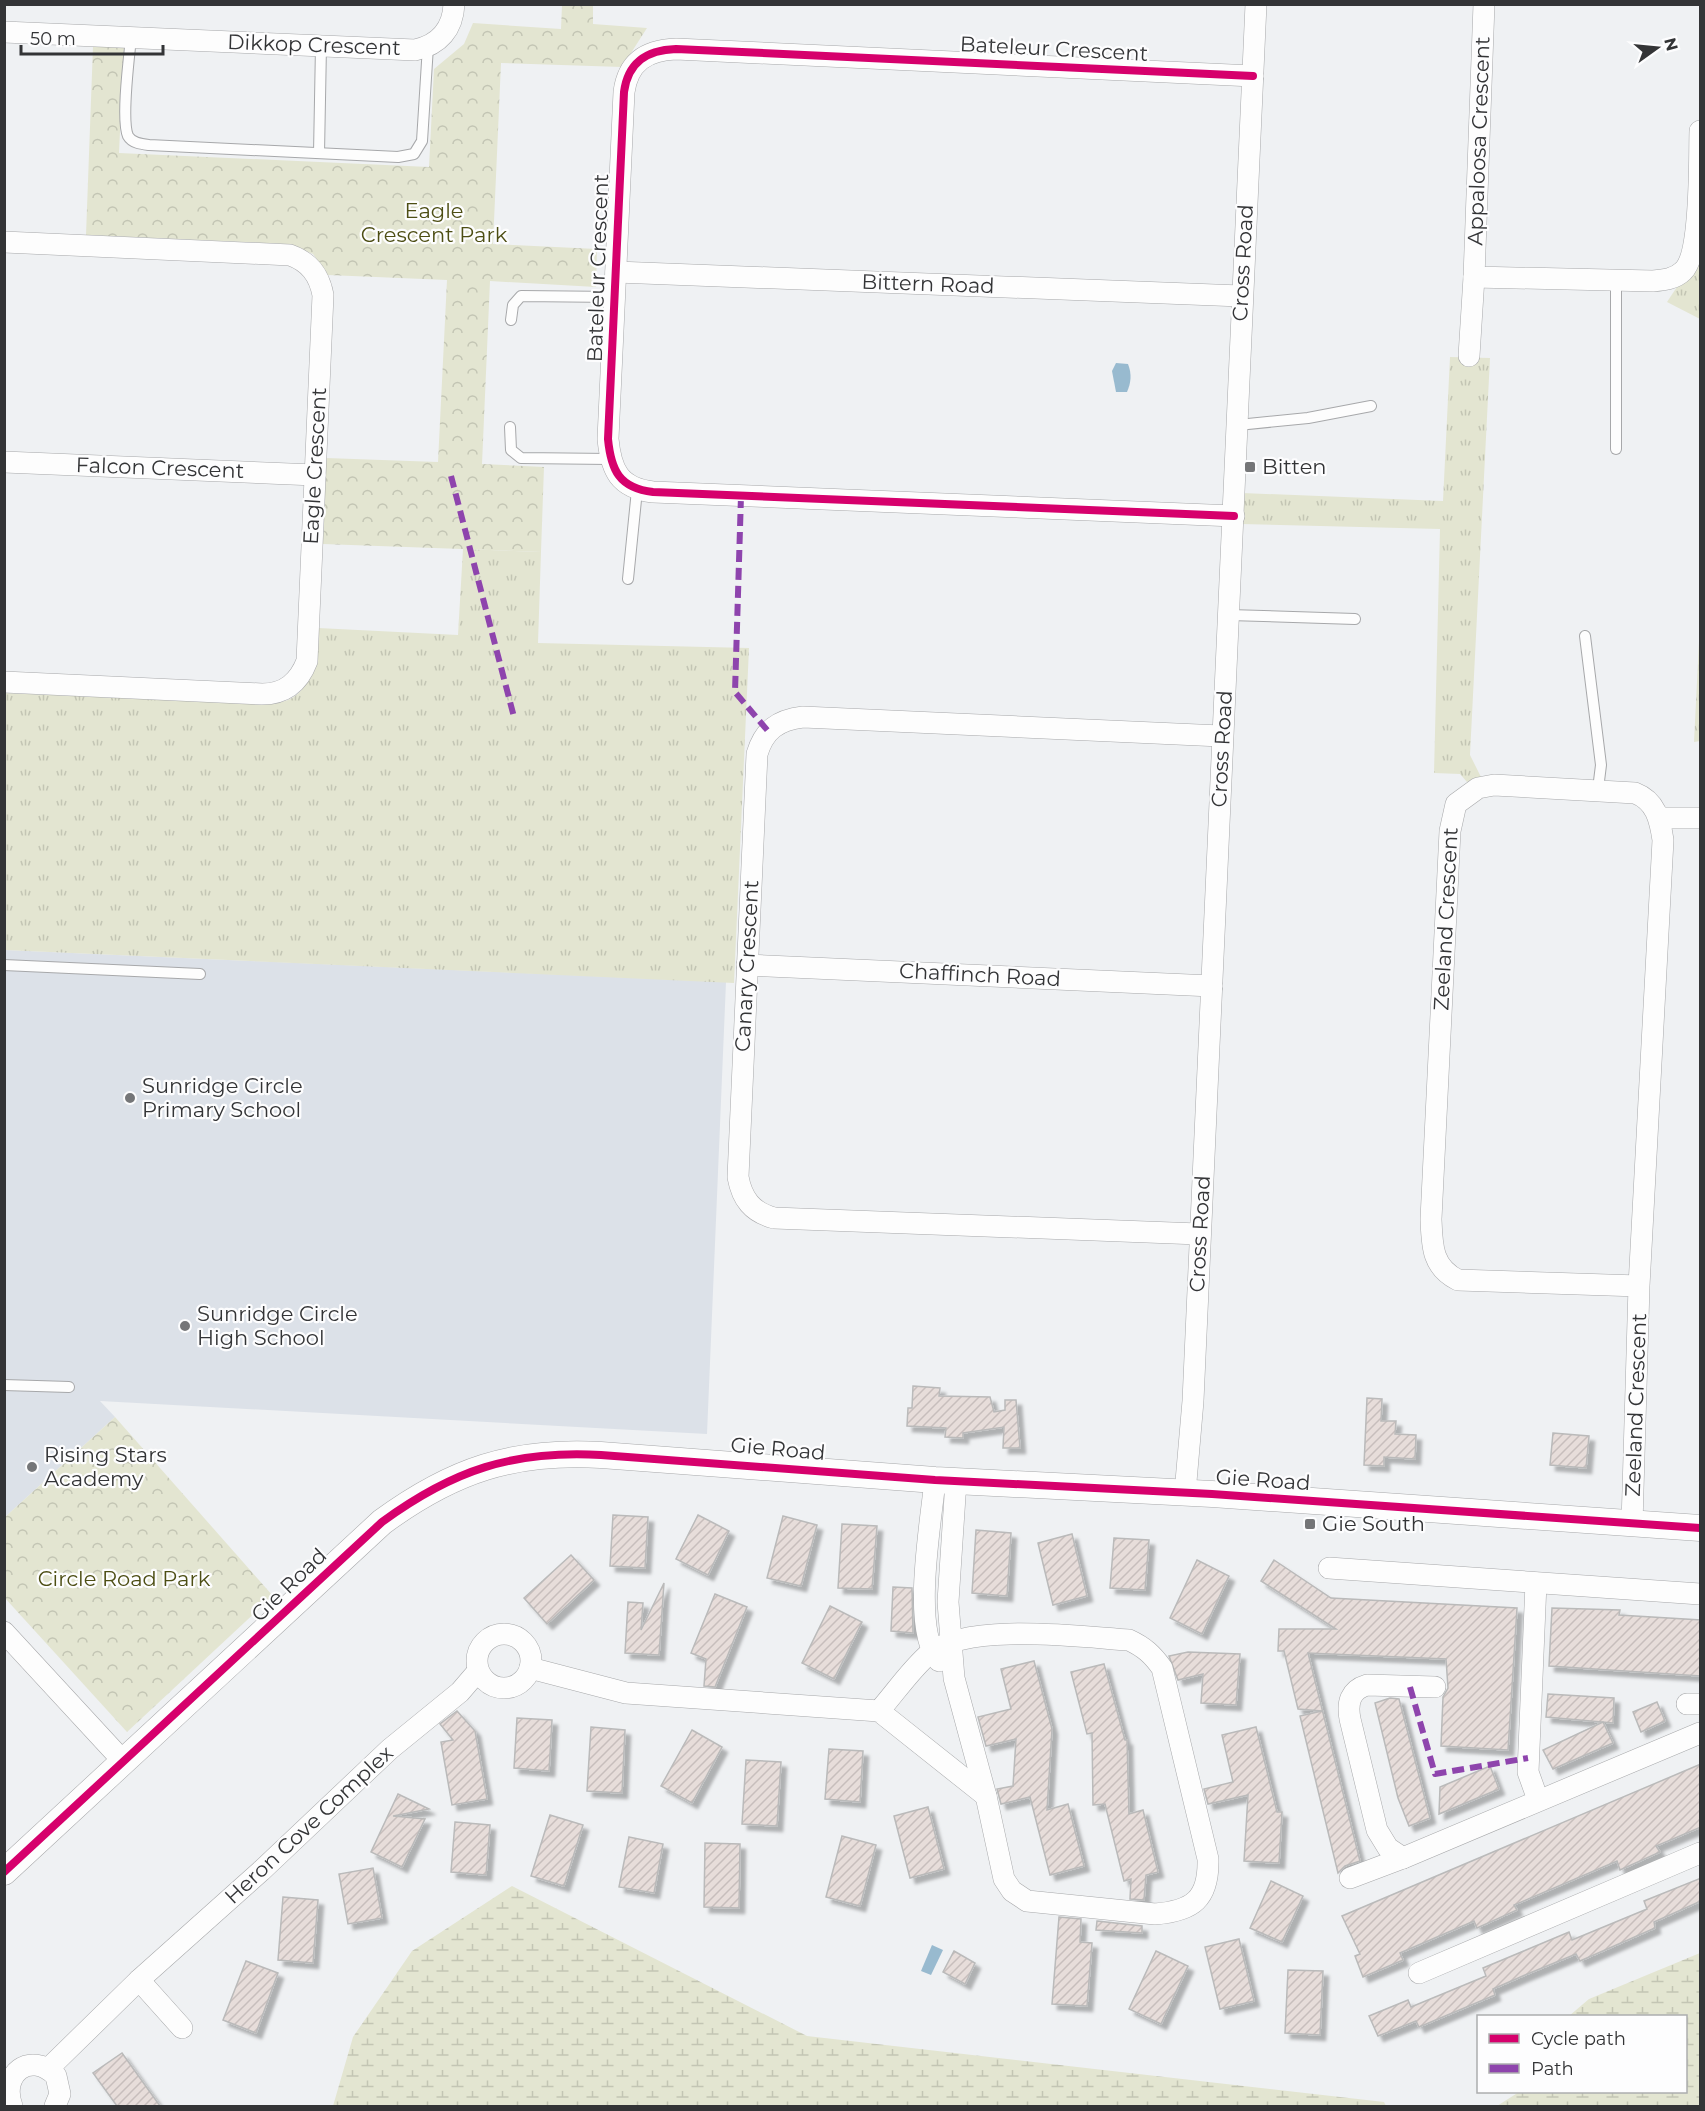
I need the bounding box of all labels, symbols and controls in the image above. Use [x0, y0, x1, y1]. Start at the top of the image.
scale bar [21, 18, 164, 56]
north arrow [1627, 18, 1687, 78]
text: 50 m [30, 28, 76, 50]
street label: Dikkop Crescent [227, 29, 401, 60]
street label: Bateleur Crescent [959, 31, 1149, 66]
street label: Appaloosa Crescent [1462, 36, 1495, 246]
text: N [1660, 36, 1682, 53]
street label: Bateleur Crescent [582, 173, 613, 363]
park label: Eagle Crescent Park [361, 198, 508, 247]
street label: Cross Road [1227, 204, 1258, 322]
street label: Bittern Road [861, 269, 995, 298]
street label: Eagle Crescent [298, 387, 331, 545]
street label: Falcon Crescent [75, 452, 245, 483]
place label: Bitten [1262, 454, 1327, 479]
marker: Bitten [1243, 460, 1257, 474]
street label: Cross Road [1206, 690, 1237, 808]
street label: Zeeland Crescent [1428, 827, 1463, 1011]
street label: Canary Crescent [730, 879, 763, 1052]
street label: Chaffinch Road [899, 958, 1061, 991]
place label: Sunridge Circle Primary School [142, 1073, 303, 1122]
marker: Sunridge Circle Primary School [123, 1091, 137, 1105]
street label: Cross Road [1184, 1175, 1215, 1293]
place label: Sunridge Circle High School [197, 1301, 358, 1350]
street label: Zeeland Crescent [1620, 1313, 1651, 1497]
marker: Sunridge Circle High School [178, 1319, 192, 1333]
street label: Gie Road [730, 1432, 826, 1465]
place label: Rising Stars Academy [44, 1442, 167, 1491]
marker: Rising Stars Academy [25, 1460, 39, 1474]
street label: Gie Road [1215, 1464, 1311, 1495]
place label: Gie South [1322, 1511, 1425, 1536]
marker: Gie South [1303, 1517, 1317, 1531]
street label: Gie Road [246, 1543, 331, 1627]
park label: Circle Road Park [38, 1566, 211, 1591]
street label: Heron Cove Complex [219, 1740, 398, 1909]
legend [1477, 2015, 1687, 2093]
text: Cycle path [1531, 2028, 1626, 2050]
text: Path [1531, 2058, 1574, 2080]

